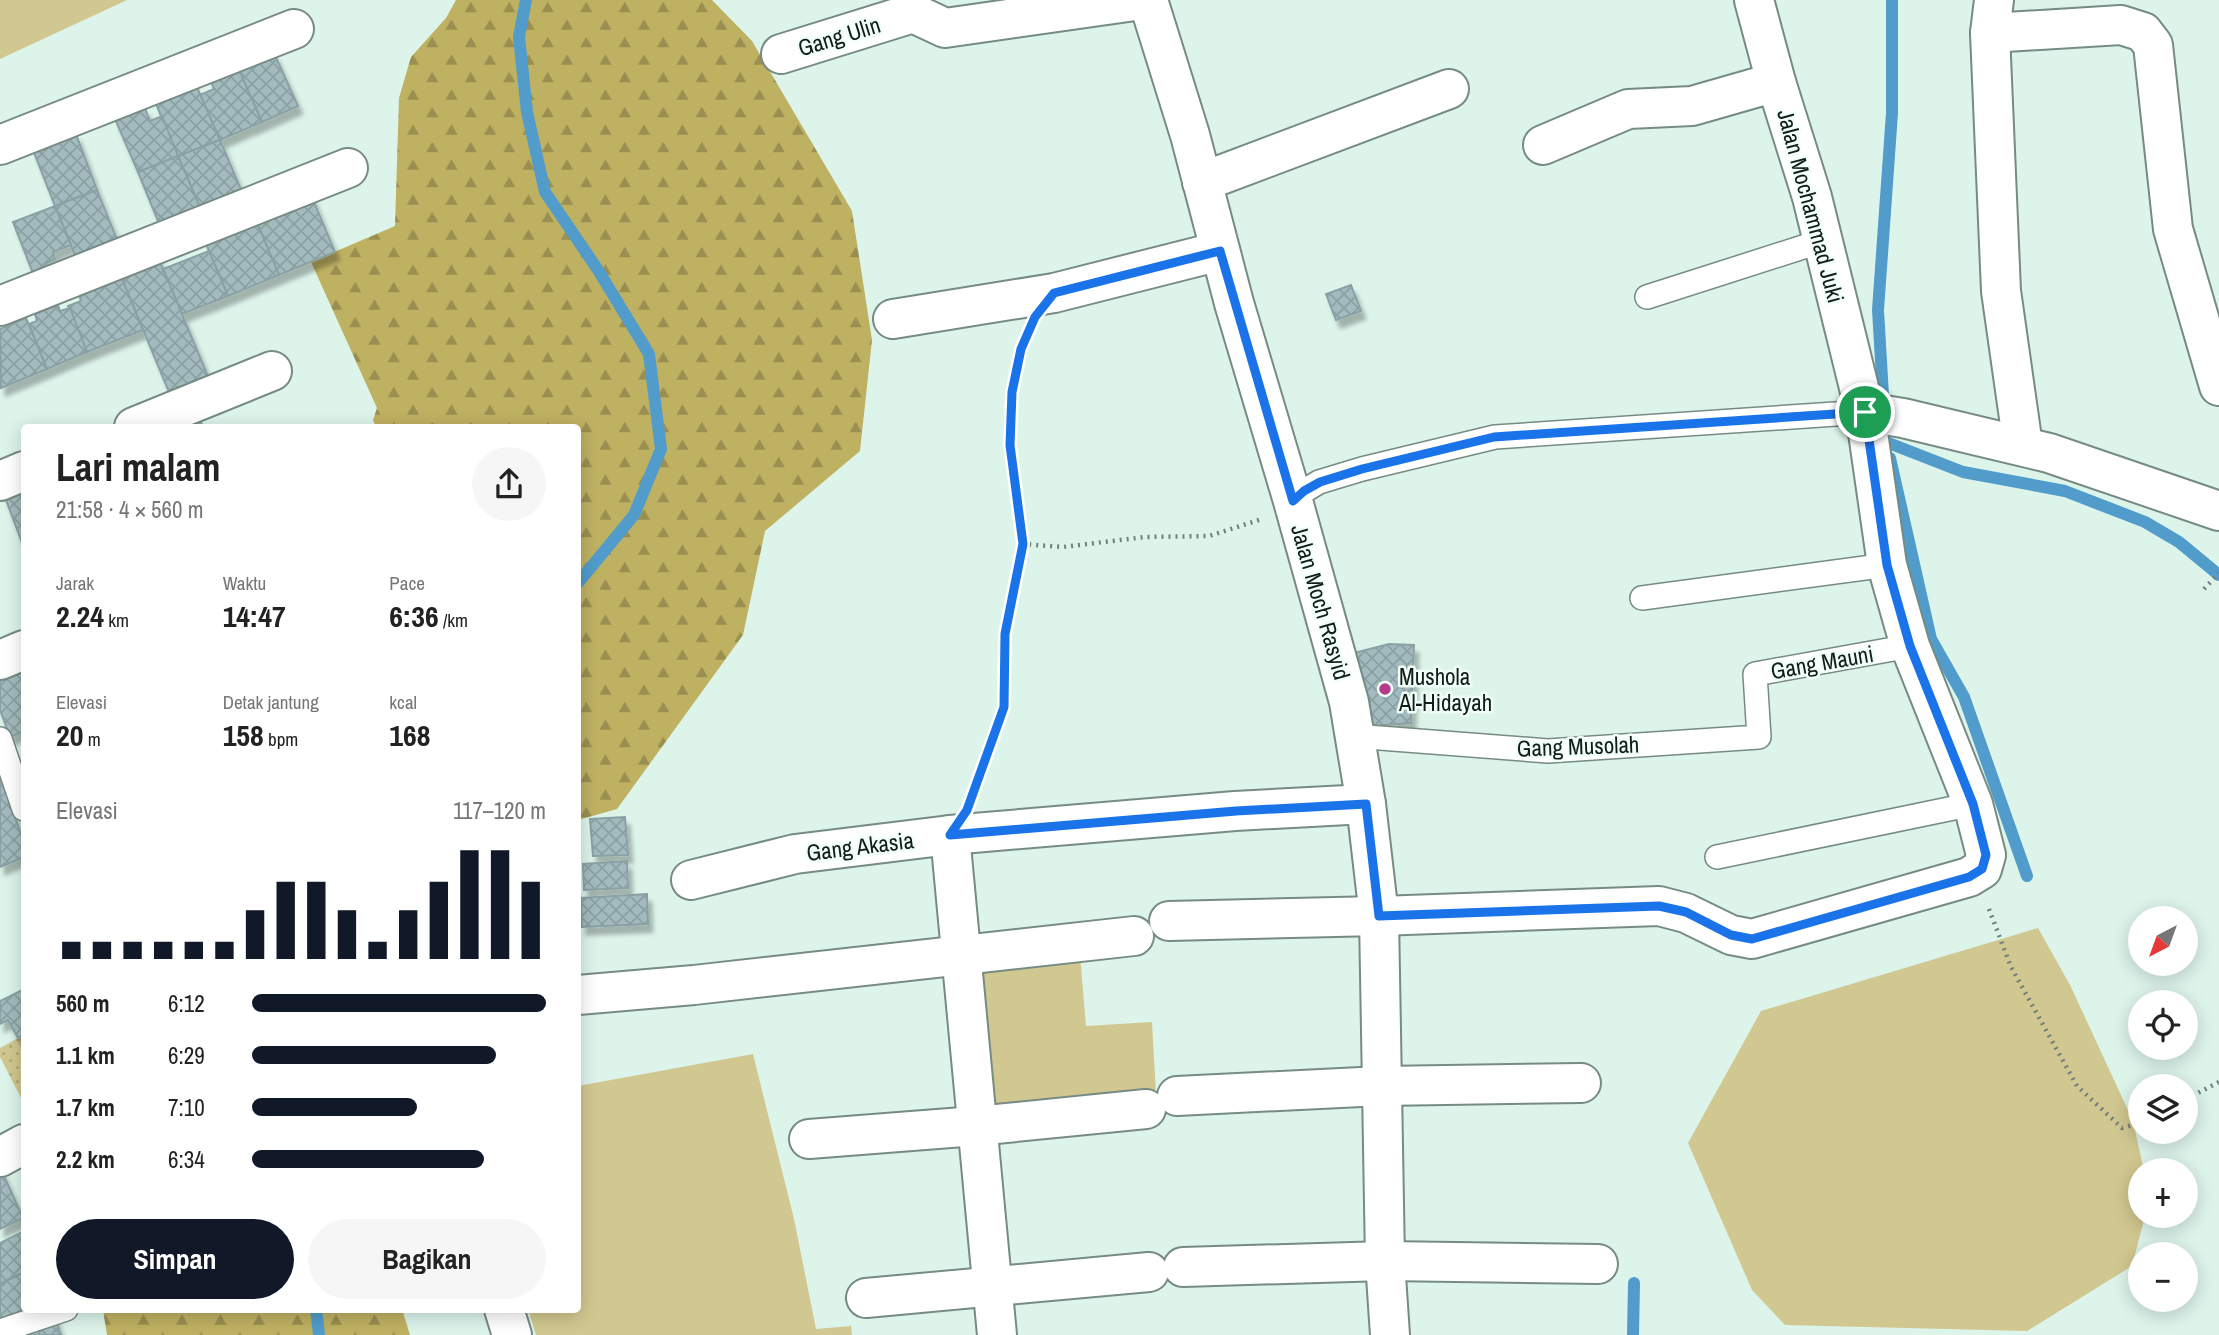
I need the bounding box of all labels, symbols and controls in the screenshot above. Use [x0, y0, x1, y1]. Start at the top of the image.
street label: Gang Ulin [794, 9, 884, 63]
street label: Jalan Mochammad Juki [1770, 106, 1852, 306]
pin [1835, 382, 1895, 442]
icon: arrive [1846, 393, 1884, 431]
text: Lari malam [56, 442, 221, 493]
button: share [472, 447, 546, 521]
text: 21:58 · 4 × 560 m [56, 494, 203, 525]
street label: Jalan Moch Rasyid [1284, 521, 1358, 683]
text: Jarak [56, 570, 94, 596]
text: Waktu [223, 570, 266, 596]
text: Pace [389, 570, 425, 596]
text: 2.24 [56, 596, 104, 636]
text: 14:47 [223, 596, 286, 636]
text: 6:36 [389, 596, 439, 636]
text: km [104, 607, 129, 633]
text: /km [439, 607, 468, 633]
street label: Gang Mauni [1768, 638, 1876, 686]
place label: Mushola Al-Hidayah [1398, 661, 1492, 718]
marker: Mushola Al-Hidayah [1377, 681, 1393, 697]
text: Elevasi [56, 689, 107, 715]
text: Detak jantung [223, 689, 319, 715]
text: kcal [389, 689, 417, 715]
text: 20 [56, 715, 83, 755]
text: 158 [223, 715, 264, 755]
text: 168 [389, 715, 430, 755]
text: m [83, 726, 101, 752]
text: bpm [264, 726, 298, 752]
street label: Gang Musolah [1516, 728, 1640, 764]
text: Elevasi [56, 795, 118, 826]
text: 117–120 m [453, 795, 546, 826]
street label: Gang Akasia [805, 824, 916, 868]
north arrow [2128, 906, 2198, 976]
map controls [2128, 906, 2198, 1312]
text: 560 m [56, 988, 109, 1019]
text: 6:12 [168, 988, 205, 1019]
button: locate [2128, 990, 2198, 1060]
text: 1.1 km [56, 1040, 115, 1071]
text: 6:29 [168, 1040, 205, 1071]
button: layers [2128, 1074, 2198, 1144]
text: 1.7 km [56, 1092, 115, 1123]
text: 7:10 [168, 1092, 205, 1123]
text: 2.2 km [56, 1144, 115, 1175]
text: 6:34 [168, 1144, 205, 1175]
button: + [2128, 1158, 2198, 1228]
button: Simpan [56, 1219, 294, 1299]
button: Bagikan [308, 1219, 546, 1299]
button: − [2128, 1242, 2198, 1312]

